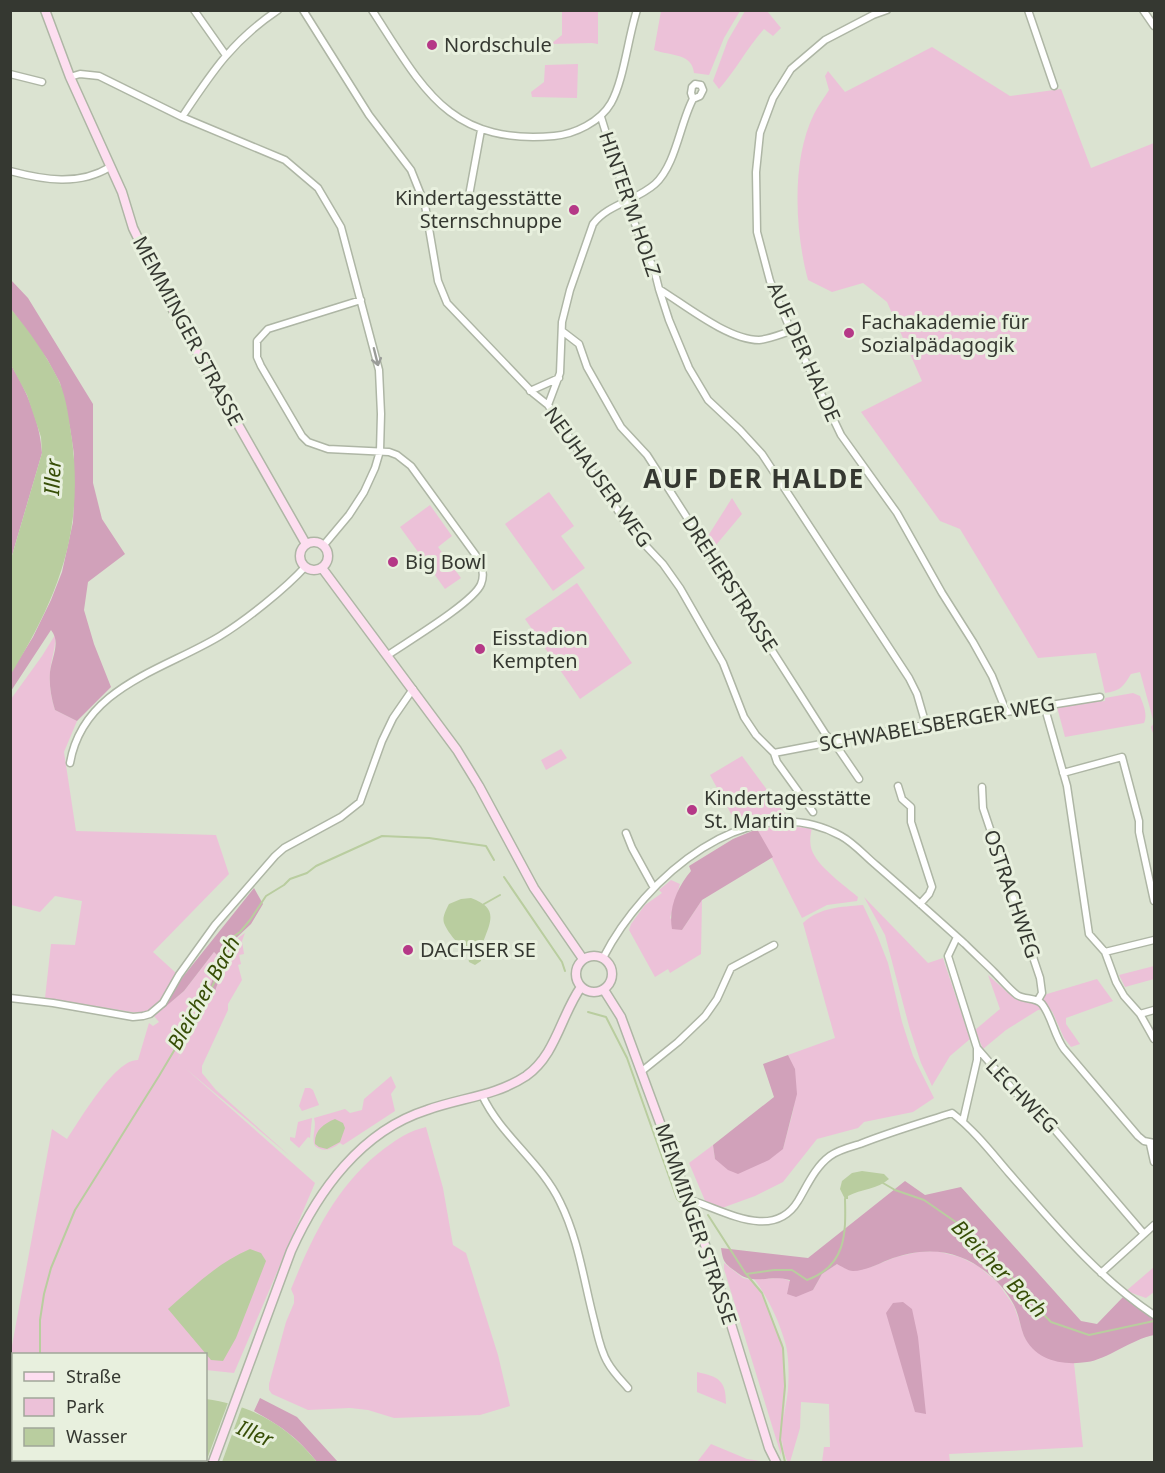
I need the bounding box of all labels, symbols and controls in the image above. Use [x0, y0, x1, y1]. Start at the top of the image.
place label: Nordschule [444, 31, 552, 58]
marker: Nordschule [425, 38, 439, 52]
street label: HINTER'M HOLZ [593, 128, 668, 280]
place label: Kindertagesstätte Sternschnuppe [395, 184, 562, 234]
marker: Kindertagesstätte Sternschnuppe [567, 203, 581, 217]
street label: MEMMINGER STRASSE [127, 231, 250, 430]
street label: AUF DER HALDE [762, 278, 847, 426]
place label: Fachakademie für Sozialpädagogik [861, 308, 1029, 358]
marker: Fachakademie für Sozialpädagogik [842, 326, 856, 340]
one-way arrow [370, 347, 382, 366]
street label: NEUHAUSER WEG [538, 401, 658, 552]
water label: Iller [37, 456, 67, 497]
district label: AUF DER HALDE [643, 460, 865, 496]
street label: DREHERSTRASSE [676, 511, 784, 657]
place label: Big Bowl [405, 548, 486, 575]
marker: Big Bowl [386, 555, 400, 569]
place label: Eisstadion Kempten [492, 624, 588, 674]
marker: Eisstadion Kempten [473, 642, 487, 656]
street label: SCHWABELSBERGER WEG [817, 689, 1057, 758]
place label: Kindertagesstätte St. Martin [704, 784, 871, 834]
marker: Kindertagesstätte St. Martin [685, 803, 699, 817]
street label: OSTRACHWEG [978, 826, 1047, 962]
water label: Bleicher Bach [160, 931, 246, 1054]
place label: DACHSER SE [420, 936, 536, 963]
marker: DACHSER SE [401, 943, 415, 957]
street label: LECHWEG [980, 1053, 1064, 1139]
street label: MEMMINGER STRASSE [649, 1120, 744, 1328]
water label: Bleicher Bach [946, 1213, 1054, 1323]
legend [12, 1353, 207, 1461]
text: Straße [66, 1364, 121, 1388]
text: Park [66, 1394, 104, 1418]
water label: Iller [232, 1413, 279, 1454]
text: Wasser [66, 1424, 128, 1448]

